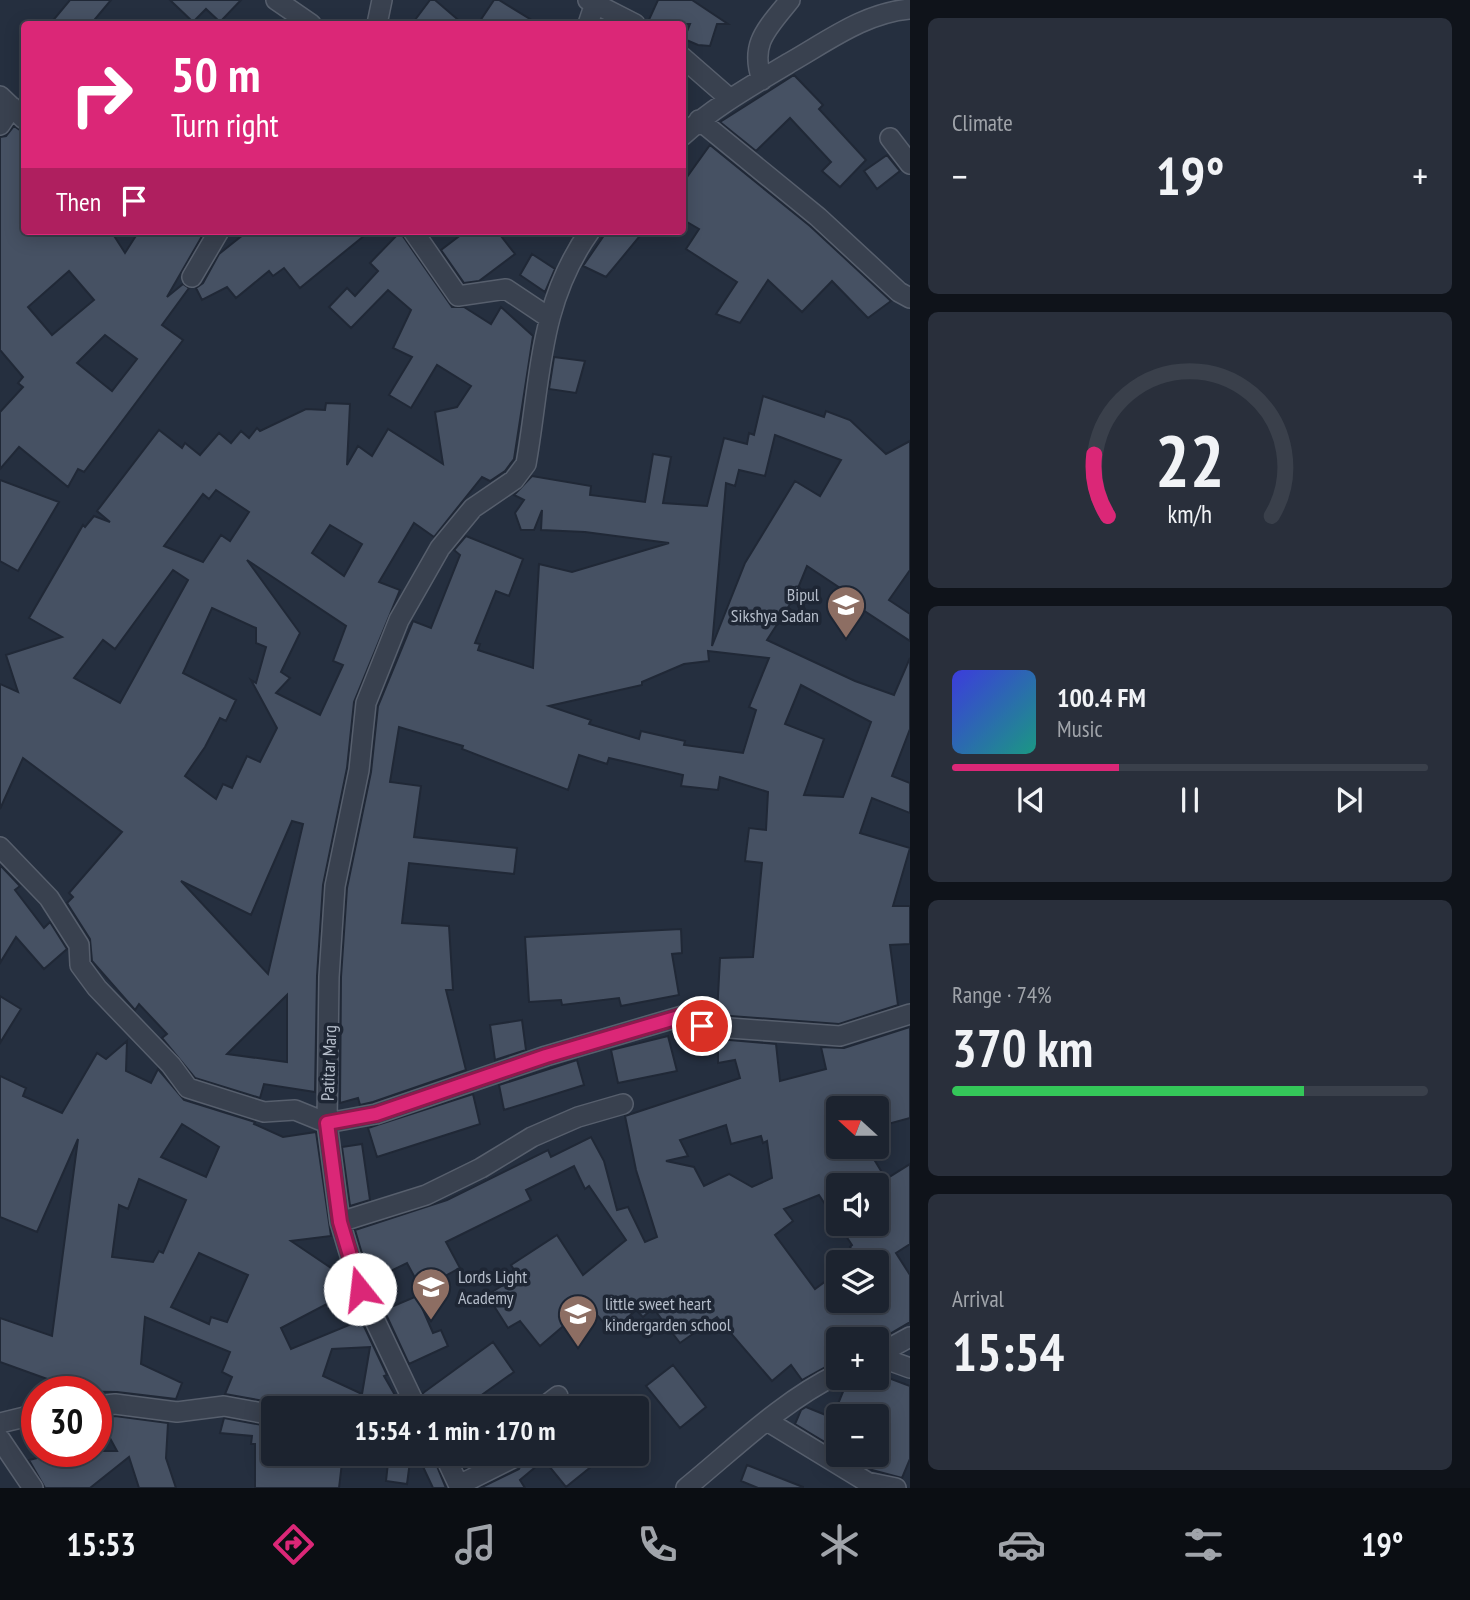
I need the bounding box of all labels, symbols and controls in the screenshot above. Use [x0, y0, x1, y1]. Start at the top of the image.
text: 50 m [171, 42, 260, 106]
icon: right [56, 49, 147, 140]
text: Turn right [171, 104, 279, 146]
text: Climate [952, 108, 1013, 137]
text: 19° [1156, 142, 1224, 209]
text: − [952, 151, 968, 200]
text: + [1412, 151, 1428, 200]
icon: arrive [115, 182, 153, 220]
text: Then [56, 185, 101, 218]
text: 22 [1155, 412, 1225, 506]
text: km/h [1168, 498, 1212, 530]
place label: Bipul Sikshya Sadan [731, 583, 820, 627]
school or university icon: Bipul Sikshya Sadan [825, 584, 867, 639]
text: 100.4 FM [1057, 681, 1146, 714]
text: Music [1057, 714, 1103, 743]
icon: previous [1012, 781, 1050, 819]
icon: pause [1171, 781, 1209, 819]
icon: next [1330, 781, 1368, 819]
text: Range · 74% [952, 980, 1052, 1009]
pin [672, 996, 732, 1056]
icon: arrive [683, 1007, 721, 1045]
text: 370 km [952, 1014, 1093, 1081]
street label: Patitar Marg [316, 1025, 341, 1101]
north arrow [826, 1096, 889, 1158]
map controls [826, 1096, 889, 1467]
button: sound [826, 1173, 889, 1236]
button: layers [826, 1250, 889, 1313]
position arrow [323, 1252, 397, 1326]
place label: Lords Light Academy [458, 1265, 527, 1309]
school or university icon: Lords Light Academy [410, 1266, 452, 1321]
text: Arrival [952, 1284, 1004, 1313]
place label: little sweet heart kindergarden school [605, 1292, 732, 1336]
school or university icon: little sweet heart kindergarden school [557, 1293, 599, 1348]
text: 15:54 [952, 1318, 1064, 1385]
button: + [826, 1327, 889, 1390]
speed limit sign: 30 [21, 1376, 112, 1467]
button: − [826, 1404, 889, 1467]
text: 15:54 · 1 min · 170 m [355, 1414, 555, 1447]
icon: directions [269, 1520, 318, 1569]
icon: music [451, 1520, 500, 1569]
icon: phone [633, 1520, 682, 1569]
icon: climate [815, 1520, 864, 1569]
icon: car [997, 1520, 1046, 1569]
icon: filters [1179, 1520, 1228, 1569]
text: 15:53 [67, 1523, 136, 1565]
text: 19° [1361, 1523, 1403, 1565]

